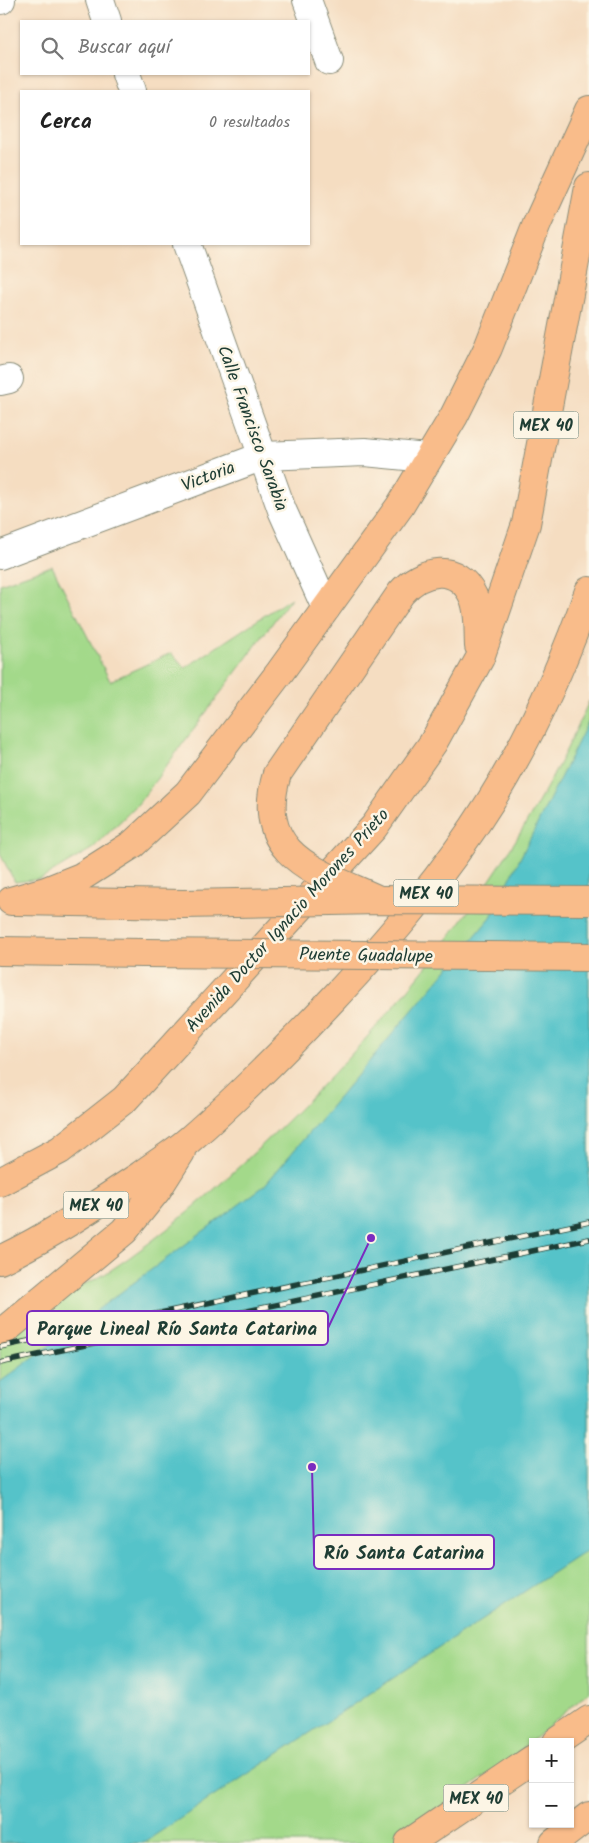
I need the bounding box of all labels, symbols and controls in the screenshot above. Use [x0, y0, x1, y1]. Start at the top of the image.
search box [20, 20, 310, 75]
text: Buscar aquí [78, 33, 170, 63]
icon: search [38, 34, 66, 62]
text: Cerca [40, 106, 92, 139]
text: 0 resultados [209, 110, 290, 135]
street label: Calle Francisco Sarabia [208, 341, 295, 516]
road number: MEX 40 [514, 412, 578, 438]
street label: Victoria [177, 454, 240, 501]
street label: Avenida Doctor Ignacio Morones Prieto [179, 802, 397, 1040]
road number: MEX 40 [394, 880, 458, 906]
street label: Puente Guadalupe [299, 941, 433, 972]
road number: MEX 40 [64, 1192, 128, 1218]
callout: Parque Lineal Río Santa Catarina [27, 1311, 328, 1345]
text: Parque Lineal Río Santa Catarina [37, 1315, 317, 1345]
callout: Río Santa Catarina [314, 1535, 494, 1569]
text: Río Santa Catarina [324, 1539, 484, 1569]
map controls [529, 1738, 574, 1828]
button: + [529, 1738, 574, 1783]
button: − [529, 1783, 574, 1828]
road number: MEX 40 [444, 1785, 508, 1812]

